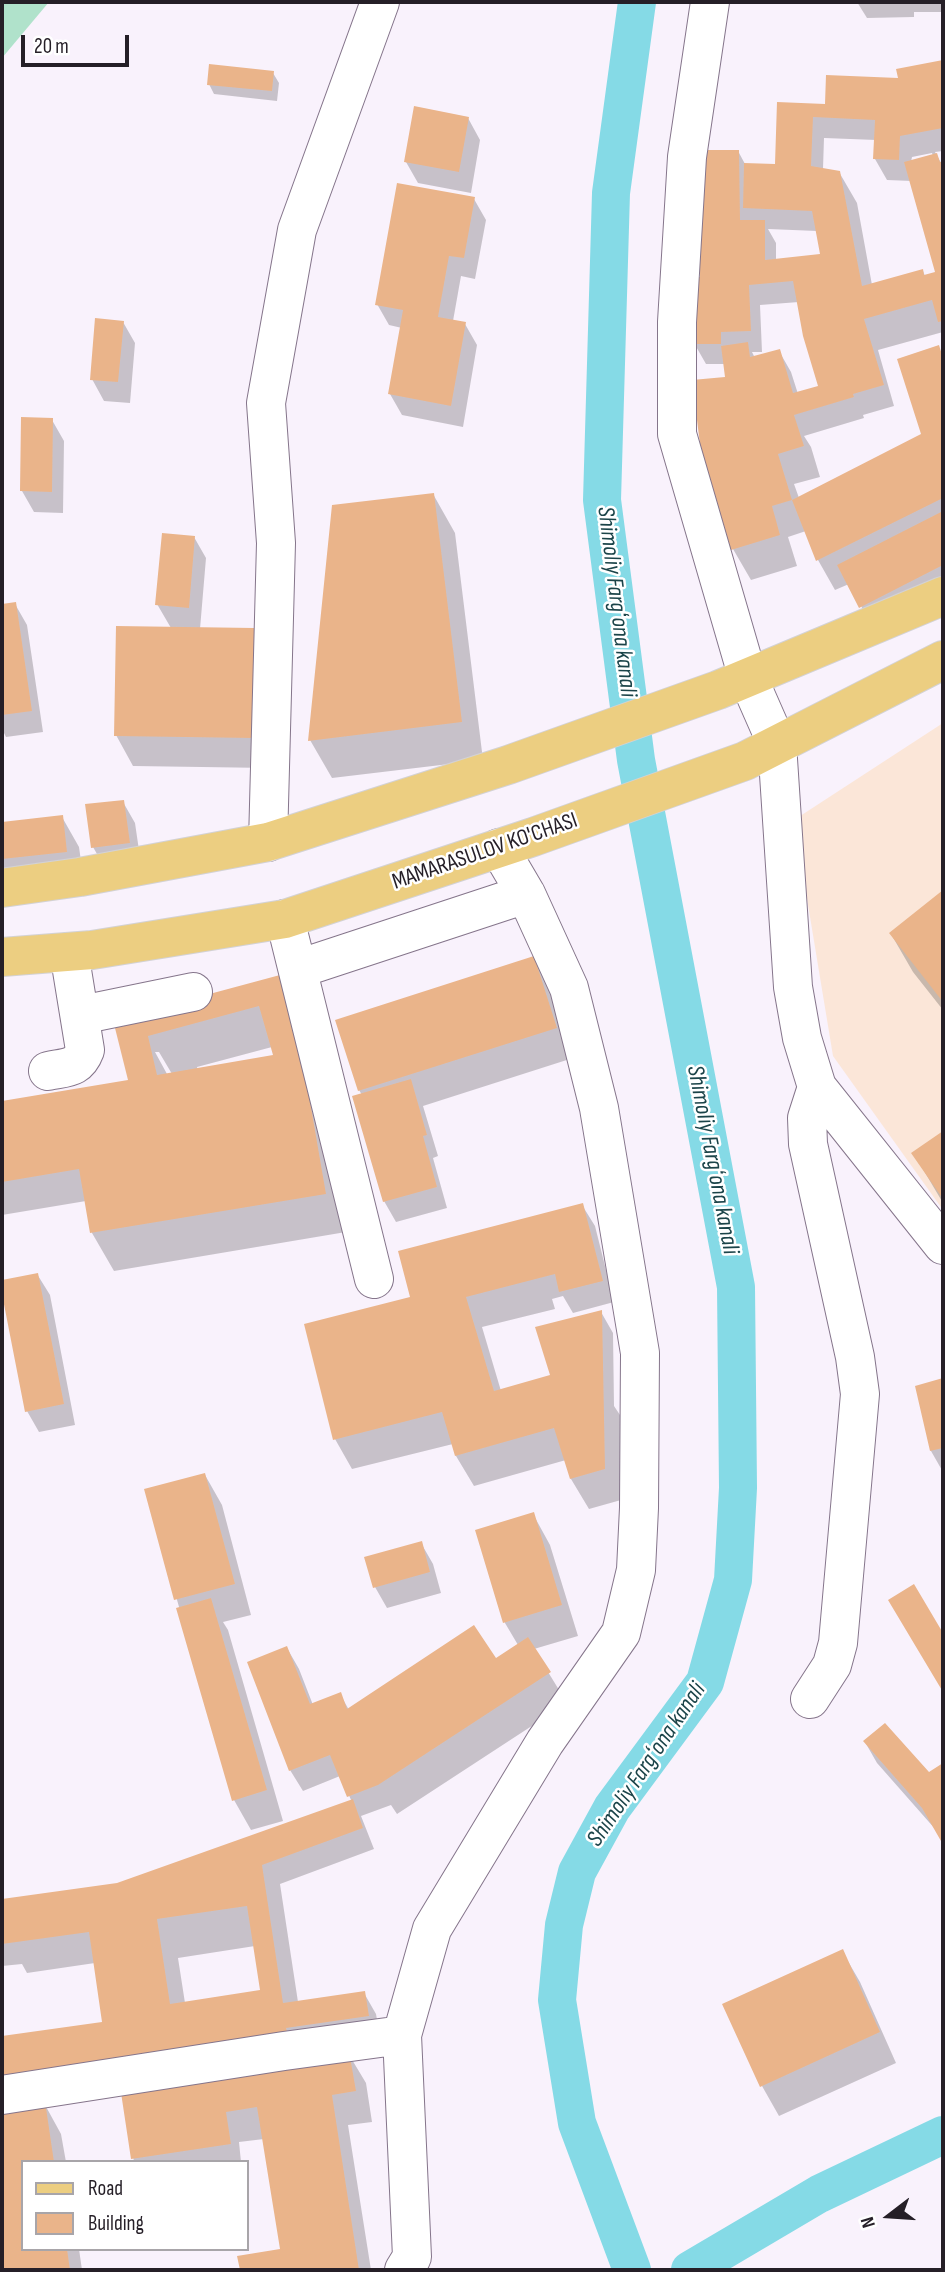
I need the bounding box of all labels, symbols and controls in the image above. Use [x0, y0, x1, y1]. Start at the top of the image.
scale bar [24, 21, 133, 65]
text: 20 m [34, 34, 69, 59]
water label: Shimoliy Fargʻona kanali [590, 505, 642, 699]
street label: MAMARASULOV KO'CHASI [389, 807, 581, 897]
water label: Shimoliy Fargʻona kanali [680, 1063, 744, 1257]
water label: Shimoliy Fargʻona kanali [581, 1677, 713, 1853]
legend [21, 2160, 248, 2251]
text: Road [88, 2176, 123, 2201]
north arrow [854, 2181, 924, 2251]
text: Building [88, 2211, 144, 2236]
text: N [856, 2214, 881, 2231]

